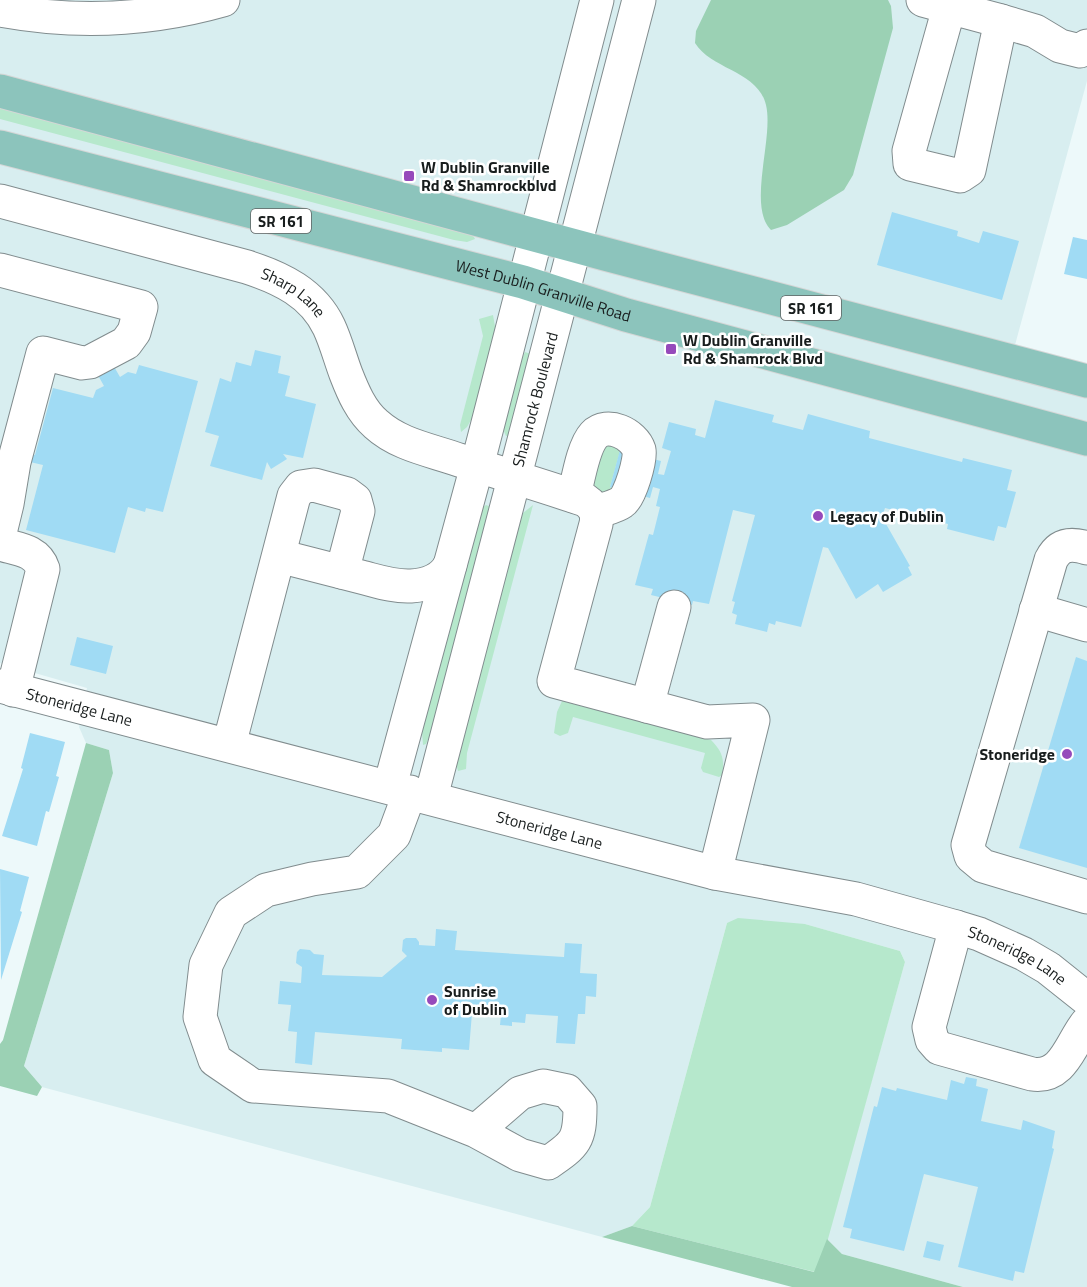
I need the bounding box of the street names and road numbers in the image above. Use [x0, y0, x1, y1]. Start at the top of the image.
road number: SR 161 [251, 209, 311, 233]
street label: West Dublin Granville Road [453, 253, 634, 328]
street label: Sharp Lane [257, 261, 332, 322]
road number: SR 161 [781, 296, 841, 320]
street label: Shamrock Boulevard [506, 329, 564, 469]
street label: Stoneridge Lane [24, 681, 135, 732]
street label: Stoneridge Lane [494, 804, 605, 855]
street label: Stoneridge Lane [965, 919, 1072, 991]

